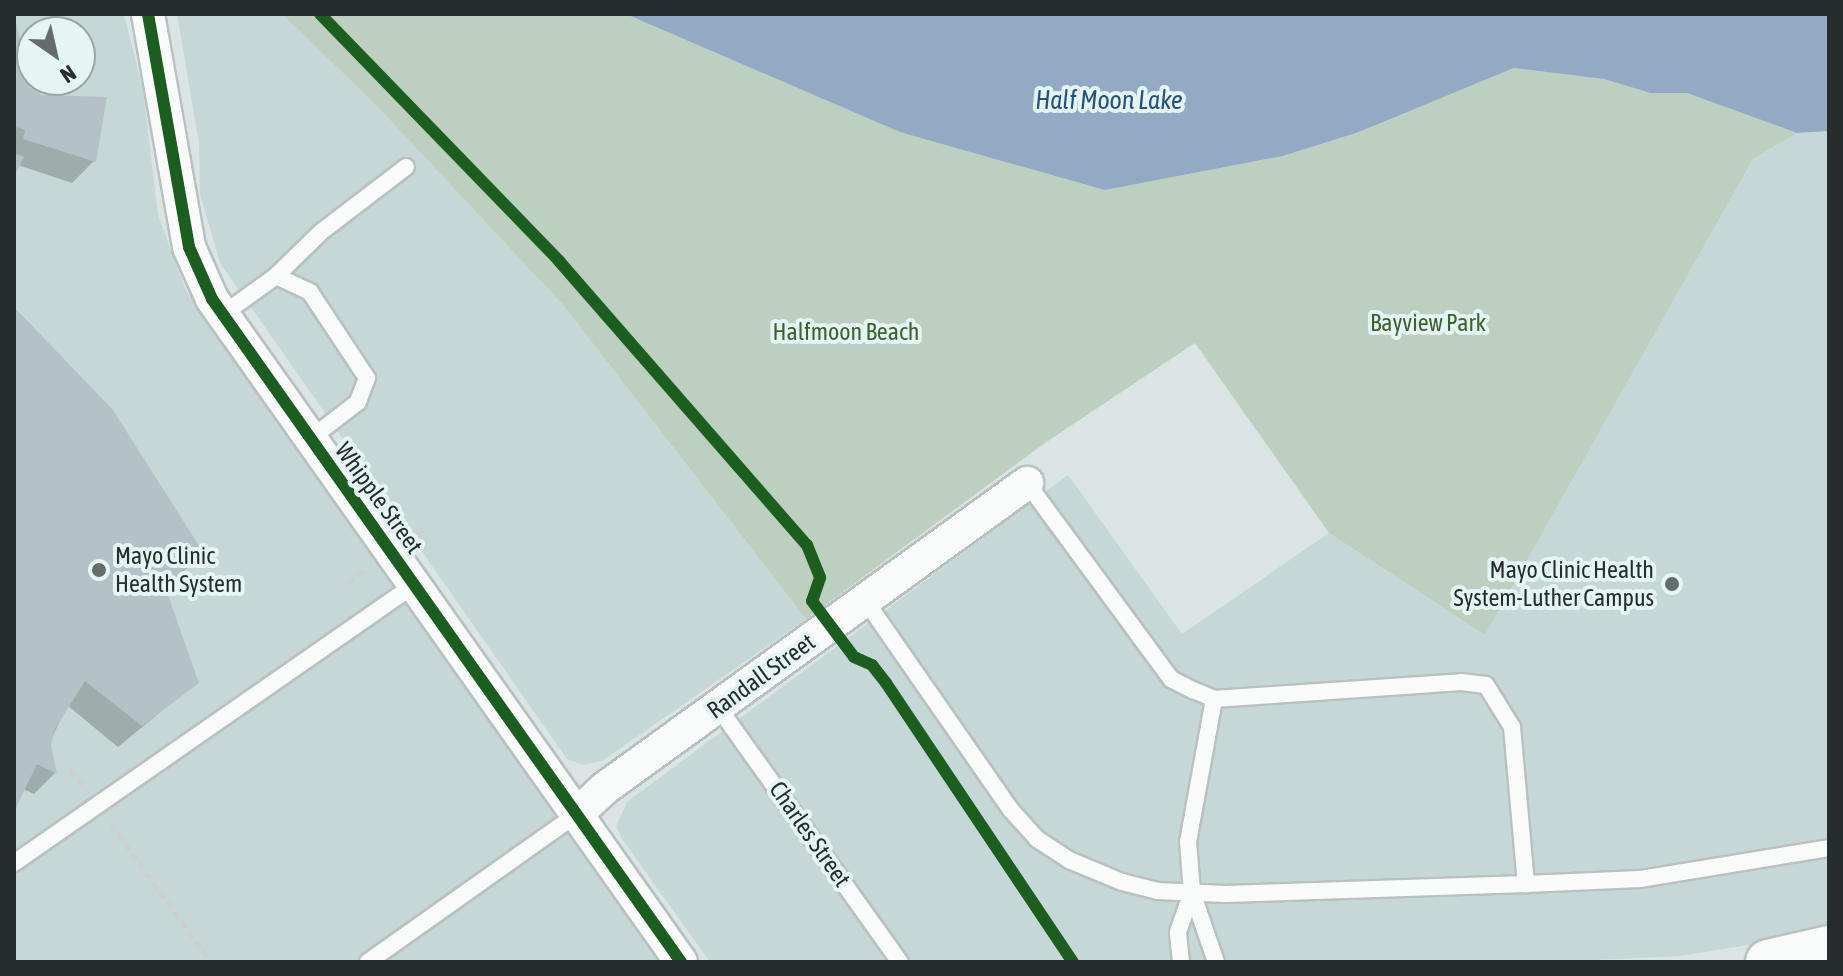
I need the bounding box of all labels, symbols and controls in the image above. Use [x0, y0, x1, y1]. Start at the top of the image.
north arrow [16, 16, 96, 96]
text: N [56, 60, 81, 89]
water label: Half Moon Lake [1035, 85, 1183, 117]
park label: Bayview Park [1370, 309, 1486, 337]
park label: Halfmoon Beach [773, 318, 919, 346]
street label: Whipple Street [329, 437, 429, 559]
place label: Mayo Clinic Health System [115, 542, 242, 598]
place label: Mayo Clinic Health System-Luther Campus [1454, 556, 1654, 612]
marker: Mayo Clinic Health System [90, 561, 108, 579]
marker: Mayo Clinic Health System-Luther Campus [1661, 573, 1683, 595]
street label: Randall Street [702, 627, 820, 725]
street label: Charles Street [763, 776, 857, 892]

